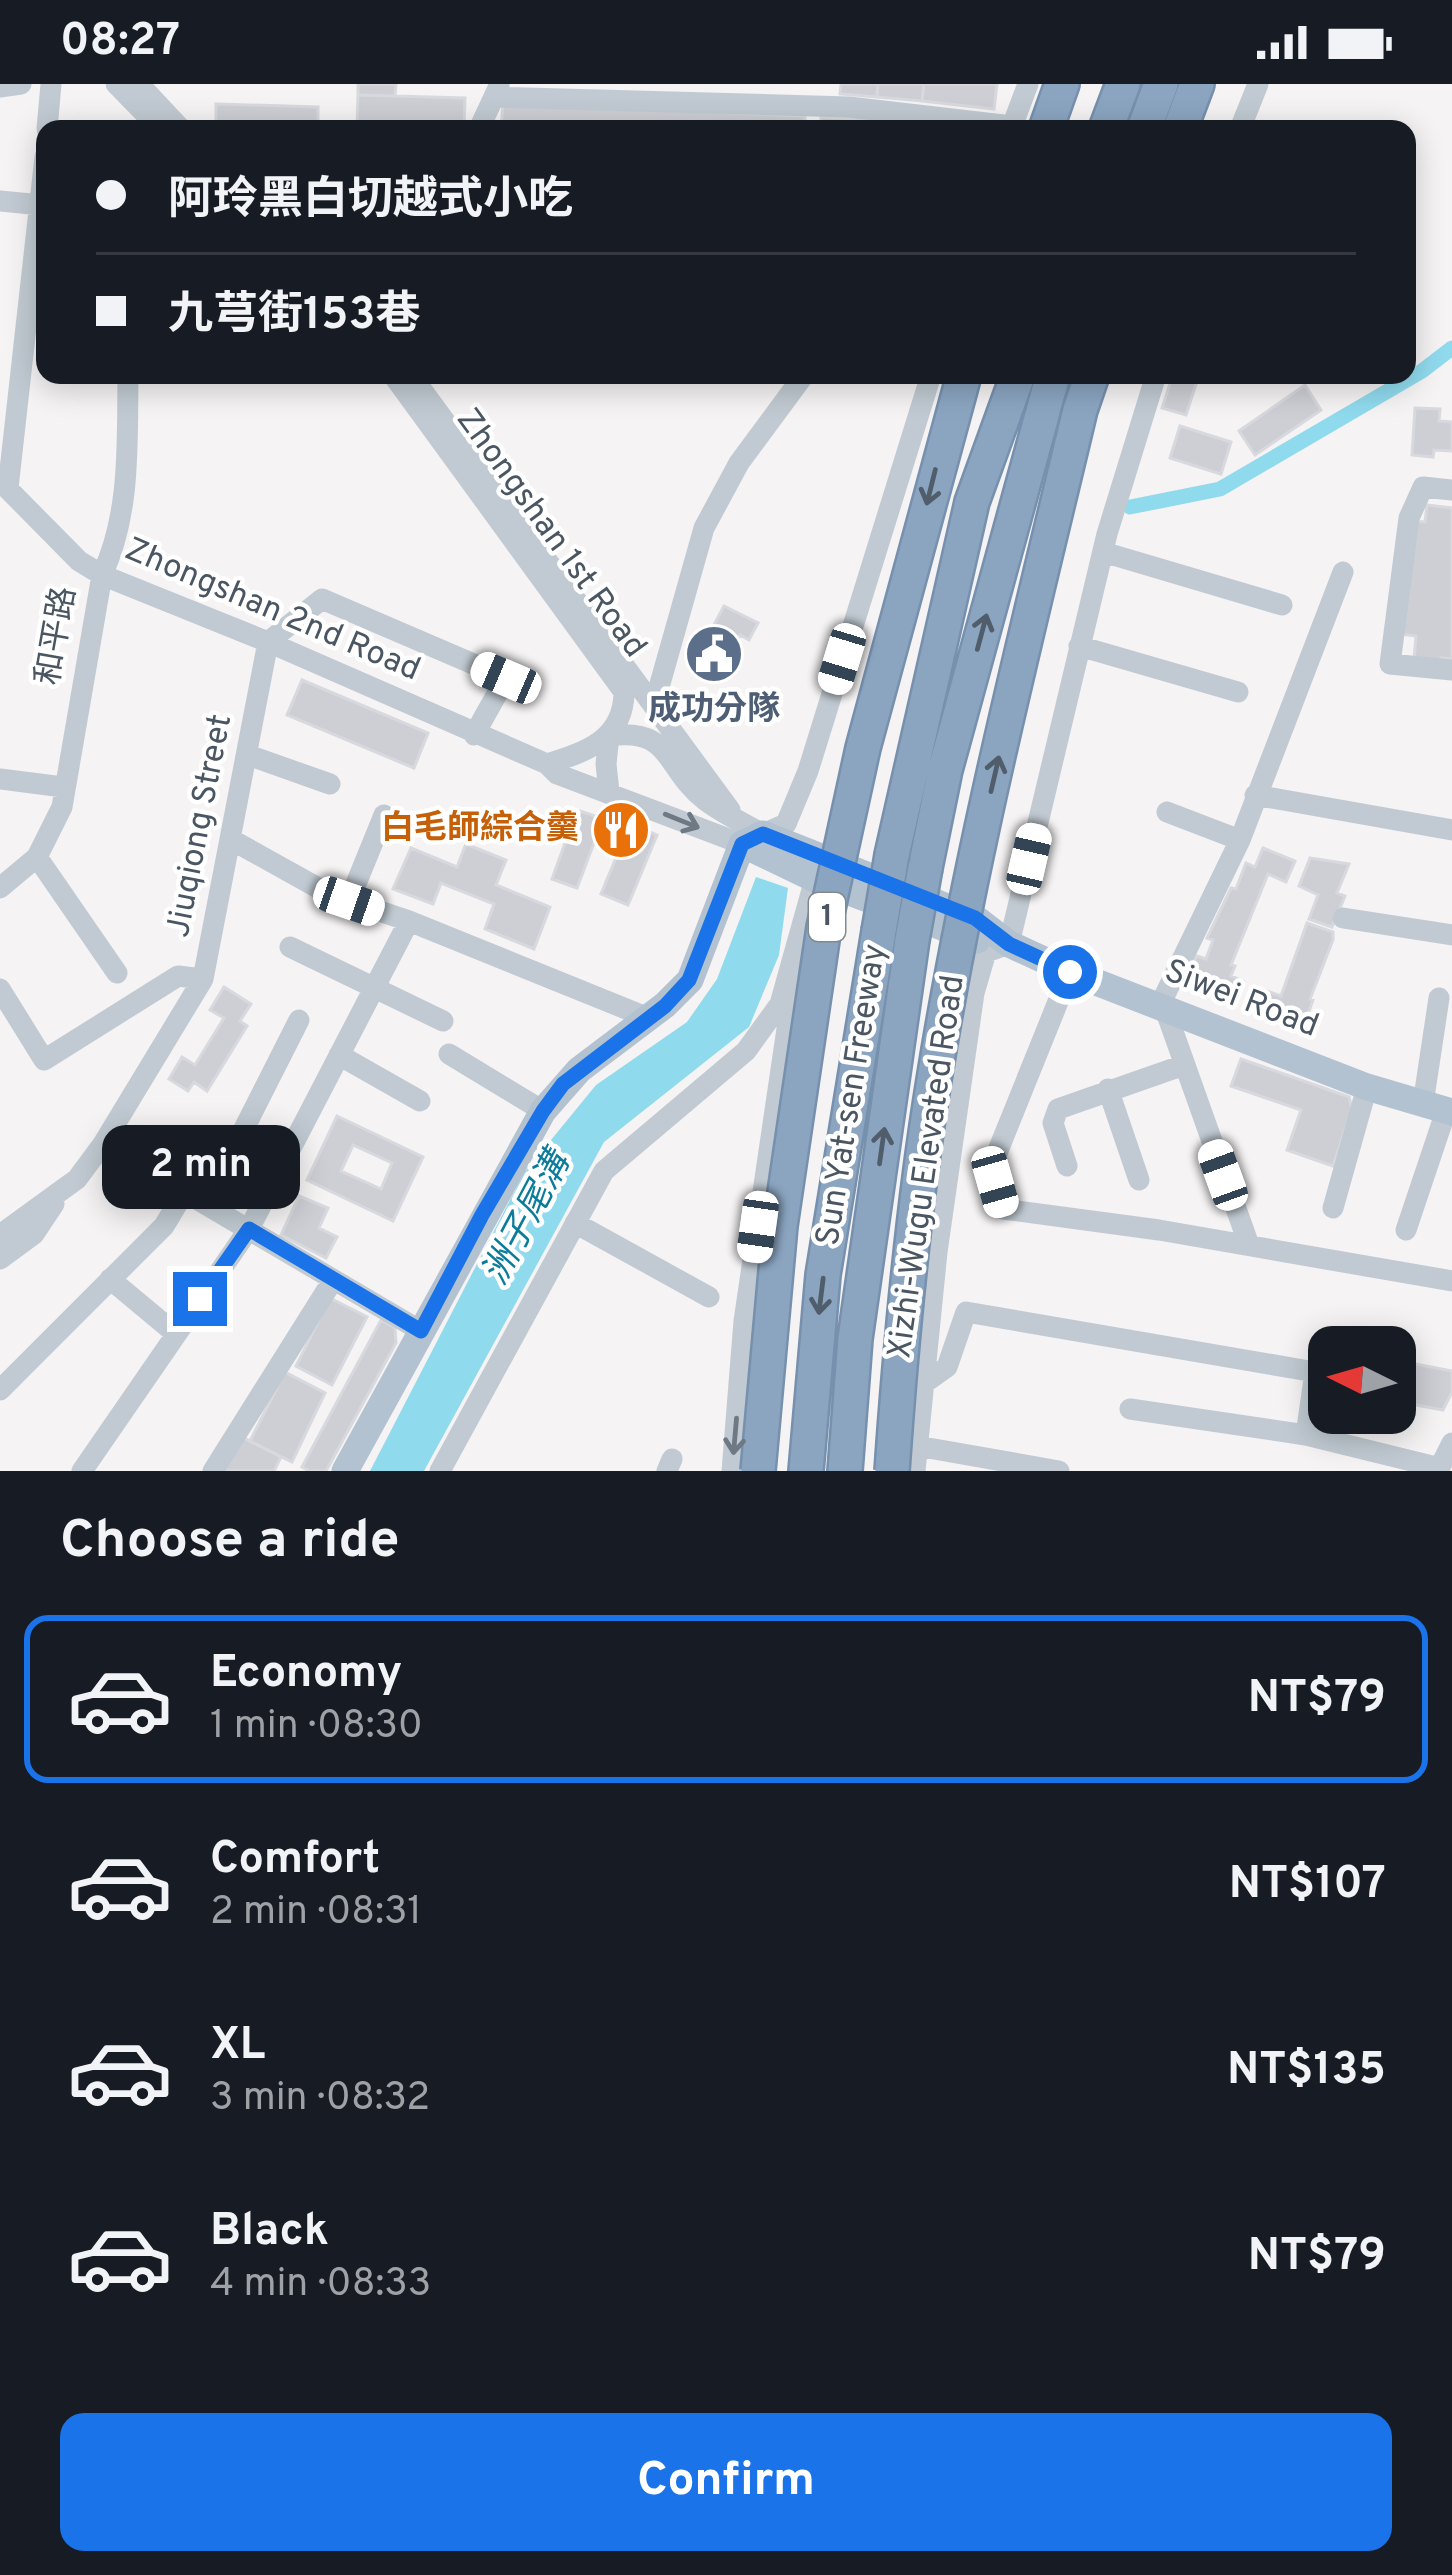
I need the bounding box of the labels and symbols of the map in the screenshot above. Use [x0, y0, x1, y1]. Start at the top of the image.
street label: Zhongshan 1st Road [445, 401, 655, 667]
one-way arrow [919, 468, 941, 506]
street label: Zhongshan 2nd Road [118, 530, 426, 692]
street label: 和平路 [29, 584, 87, 688]
one-way arrow [973, 614, 995, 652]
car [814, 619, 870, 699]
public building icon: 成功分隊 [683, 623, 745, 685]
car [466, 647, 546, 709]
place label: 成功分隊 [648, 690, 780, 732]
street label: Jiuqiong Street [159, 711, 243, 941]
one-way arrow [984, 756, 1007, 794]
restaurant icon: 白毛師綜合羹 [590, 799, 652, 861]
place label: 白毛師綜合羹 [381, 809, 579, 851]
one-way arrow [663, 812, 700, 833]
car [1003, 820, 1055, 898]
car [309, 872, 389, 930]
road number: 1 [809, 893, 845, 941]
street label: Sun Yat-sen Freeway [808, 941, 898, 1249]
route start [1043, 945, 1097, 999]
street label: Siwei Road [1158, 951, 1324, 1049]
street label: Xizhi-Wugu Elevated Road [880, 973, 976, 1361]
callout: 2 min [101, 1125, 299, 1209]
one-way arrow [871, 1127, 894, 1166]
car [1194, 1135, 1252, 1215]
water label: 洲子尾溝 [474, 1140, 584, 1293]
car [968, 1142, 1022, 1222]
car [735, 1189, 781, 1265]
route end [173, 1272, 227, 1326]
one-way arrow [809, 1276, 832, 1315]
north arrow [1308, 1326, 1416, 1434]
one-way arrow [723, 1416, 746, 1455]

